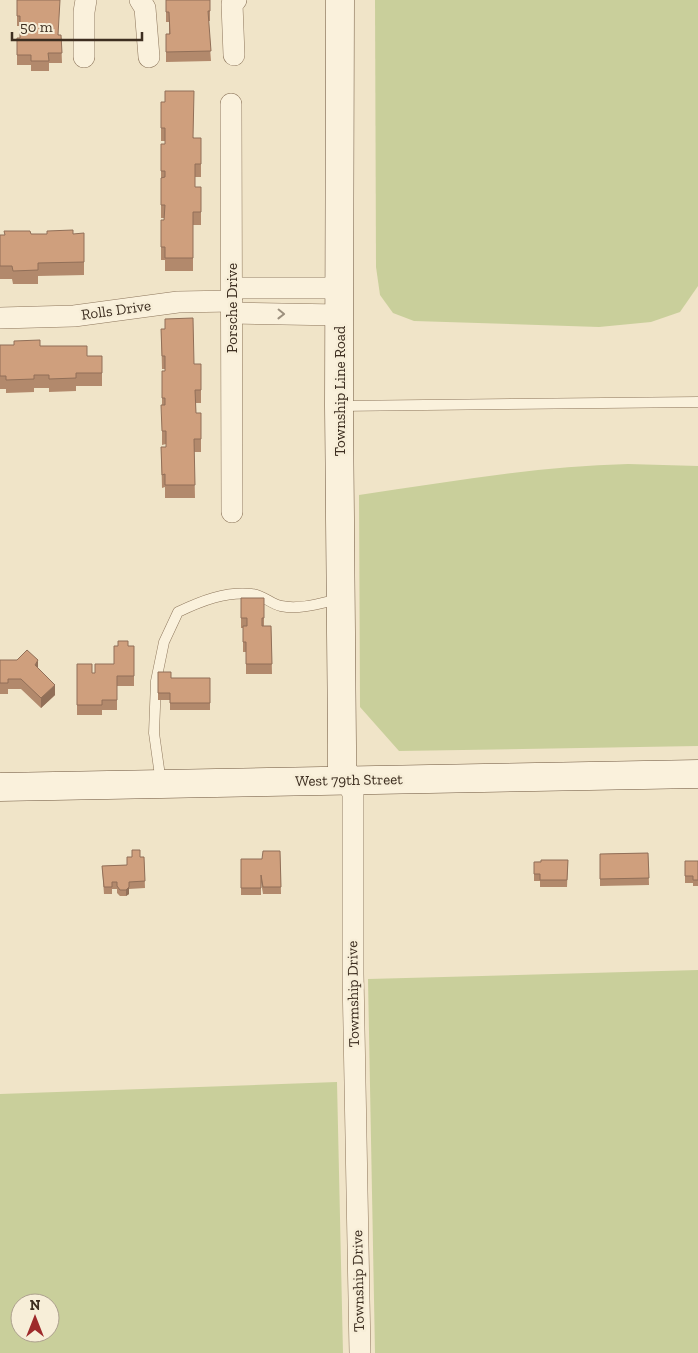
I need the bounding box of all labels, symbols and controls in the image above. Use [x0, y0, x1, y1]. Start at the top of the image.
scale bar [12, 10, 142, 42]
text: 50 m [20, 18, 53, 36]
street label: Porsche Drive [223, 263, 241, 353]
street label: Rolls Drive [80, 296, 152, 324]
one-way arrow [277, 308, 285, 319]
street label: Township Line Road [331, 325, 349, 456]
street label: West 79th Street [295, 770, 403, 790]
street label: Towmship Drive [343, 941, 363, 1047]
street label: Township Drive [348, 1230, 368, 1332]
north arrow [10, 1293, 60, 1343]
text: N [30, 1297, 41, 1314]

